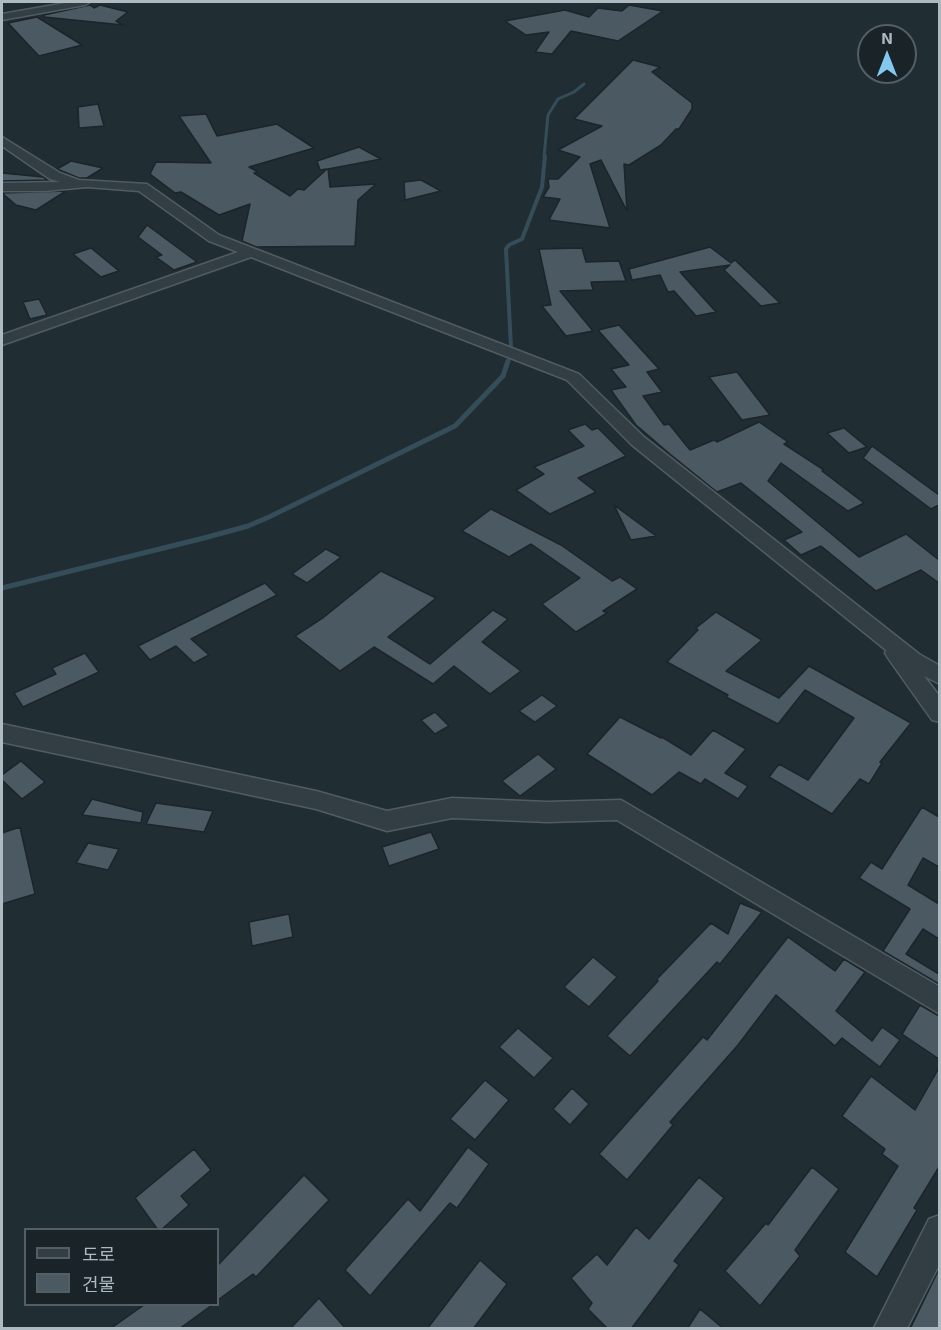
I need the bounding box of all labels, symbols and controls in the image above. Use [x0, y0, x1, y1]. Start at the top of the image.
north arrow [857, 24, 917, 84]
text: N [881, 28, 893, 47]
legend [24, 1228, 219, 1306]
text: 도로 [82, 1243, 115, 1265]
text: 건물 [82, 1273, 115, 1295]

